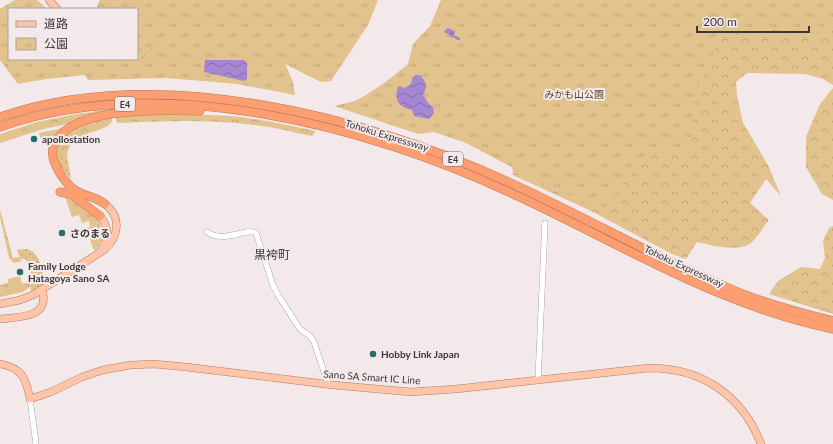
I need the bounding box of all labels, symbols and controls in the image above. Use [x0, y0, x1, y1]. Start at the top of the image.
legend [8, 8, 138, 60]
scale bar [697, 8, 809, 34]
text: 200 m [703, 14, 737, 29]
text: 道路 [44, 16, 68, 31]
text: 公園 [44, 36, 68, 51]
park label: みかも山公園 [544, 88, 604, 100]
road number: E4 [115, 97, 135, 111]
street label: Tohoku Expressway [344, 117, 431, 154]
place label: apollostation [42, 133, 101, 145]
marker: apollostation [29, 134, 39, 144]
road number: E4 [443, 152, 463, 166]
place label: さのまる [70, 227, 110, 239]
marker: さのまる [57, 228, 67, 238]
street label: Tohoku Expressway [642, 242, 726, 290]
district label: 黒袴町 [254, 247, 290, 262]
place label: Family Lodge Hatagoya Sano SA [28, 260, 109, 284]
marker: Family Lodge Hatagoya Sano SA [15, 267, 25, 277]
place label: Hobby Link Japan [381, 348, 460, 360]
marker: Hobby Link Japan [368, 349, 378, 359]
street label: Sano SA Smart IC Line [323, 368, 421, 386]

